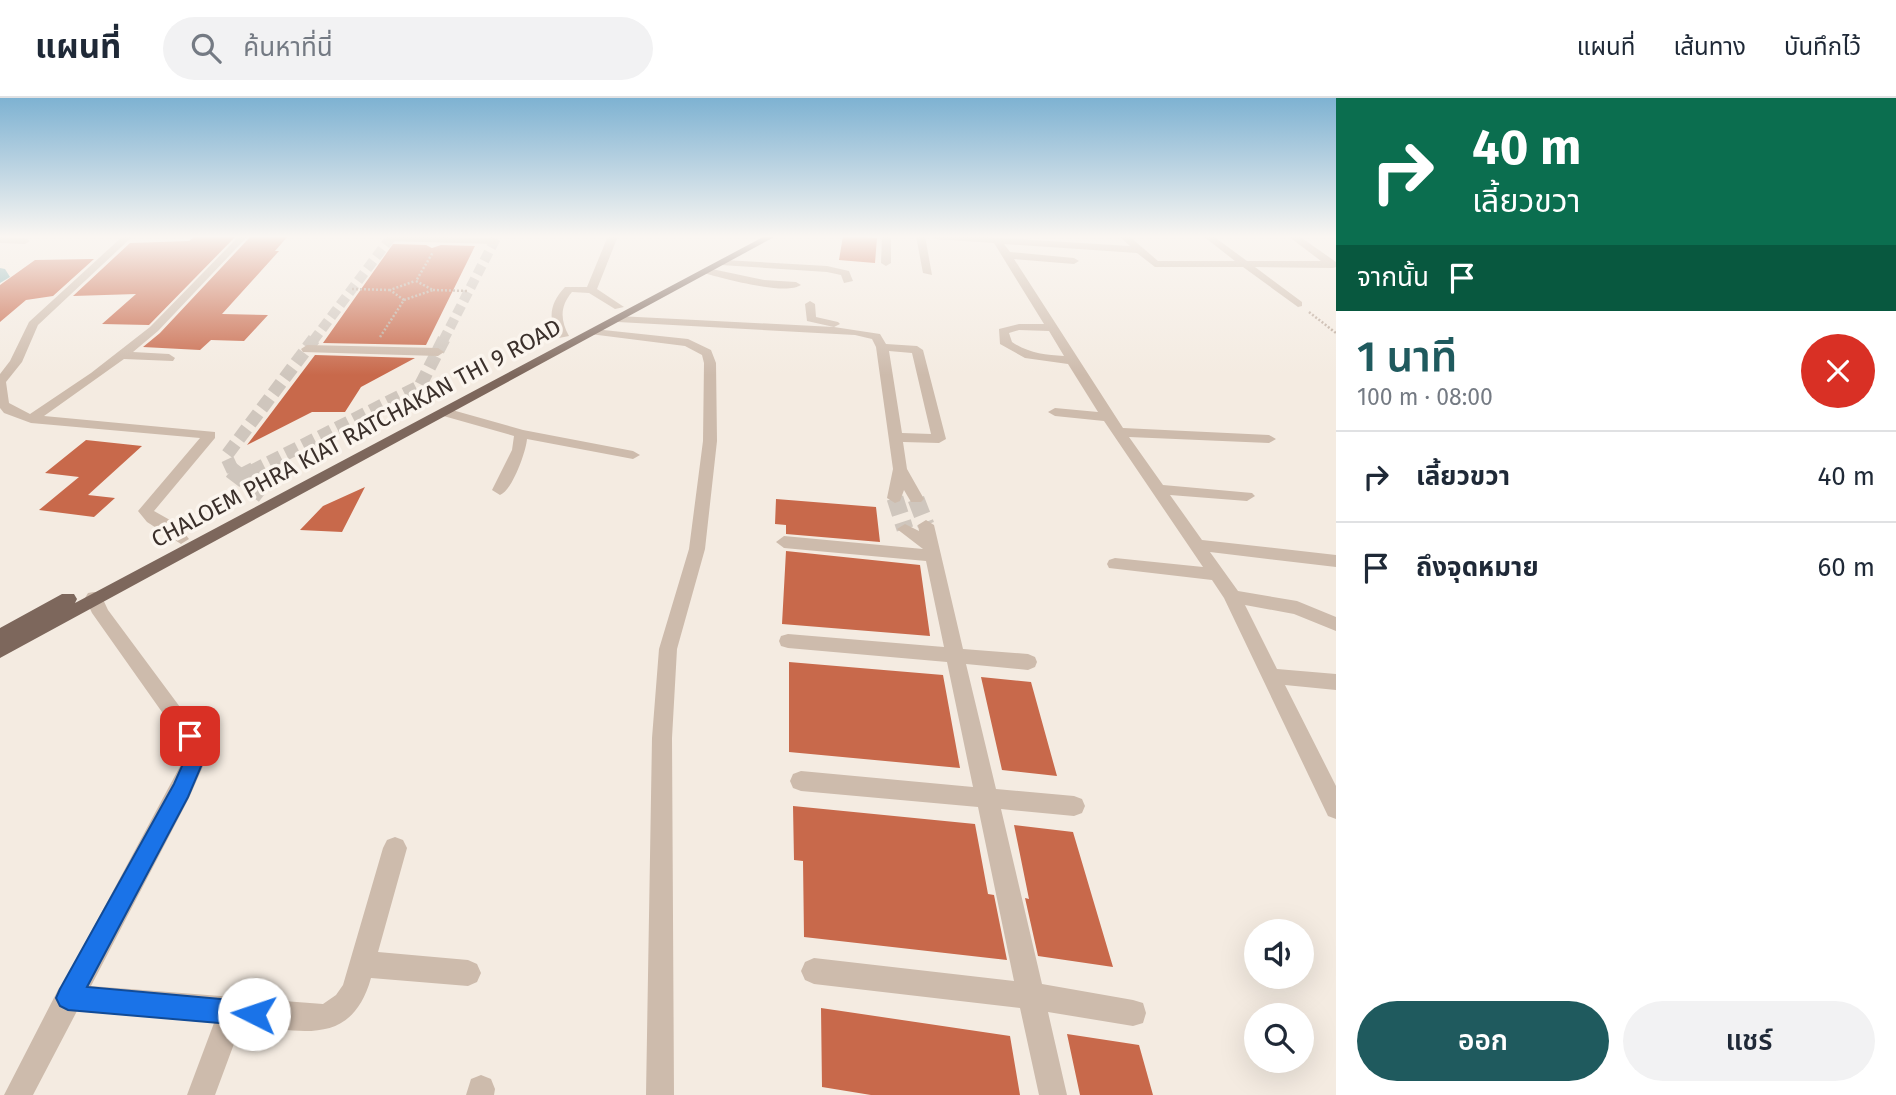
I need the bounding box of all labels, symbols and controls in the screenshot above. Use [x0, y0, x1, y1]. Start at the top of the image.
search box [163, 17, 653, 80]
text: แผนที่ [35, 27, 121, 67]
icon: search [187, 29, 225, 67]
text: ค้นหาที่นี่ [243, 32, 333, 63]
text: แผนที่ [1577, 33, 1635, 61]
text: เส้นทาง [1673, 33, 1746, 61]
text: บันทึกไว้ [1784, 33, 1861, 61]
text: 40 m [1472, 118, 1581, 177]
icon: right [1357, 126, 1448, 217]
text: เลี้ยวขวา [1472, 182, 1580, 220]
icon: arrive [1443, 259, 1481, 297]
text: จากนั้น [1357, 262, 1429, 293]
street label: CHALOEM PHRA KIAT RATCHAKAN THI 9 ROAD [146, 313, 566, 553]
text: 1 นาที [1357, 332, 1457, 382]
button: close [1801, 334, 1875, 408]
text: 100 m · 08:00 [1357, 383, 1493, 411]
icon: right [1357, 458, 1395, 496]
text: เลี้ยวขวา [1416, 461, 1510, 492]
text: 40 m [1817, 461, 1875, 492]
icon: arrive [1357, 549, 1395, 587]
text: ถึงจุดหมาย [1416, 552, 1539, 583]
text: 60 m [1817, 552, 1875, 583]
pin [160, 706, 220, 766]
icon: arrive [171, 717, 209, 755]
map controls [1244, 919, 1314, 1073]
button: sound [1244, 919, 1314, 989]
position arrow [217, 977, 291, 1051]
button: ออก [1357, 1001, 1609, 1081]
button: แชร์ [1623, 1001, 1875, 1081]
button: search [1244, 1003, 1314, 1073]

